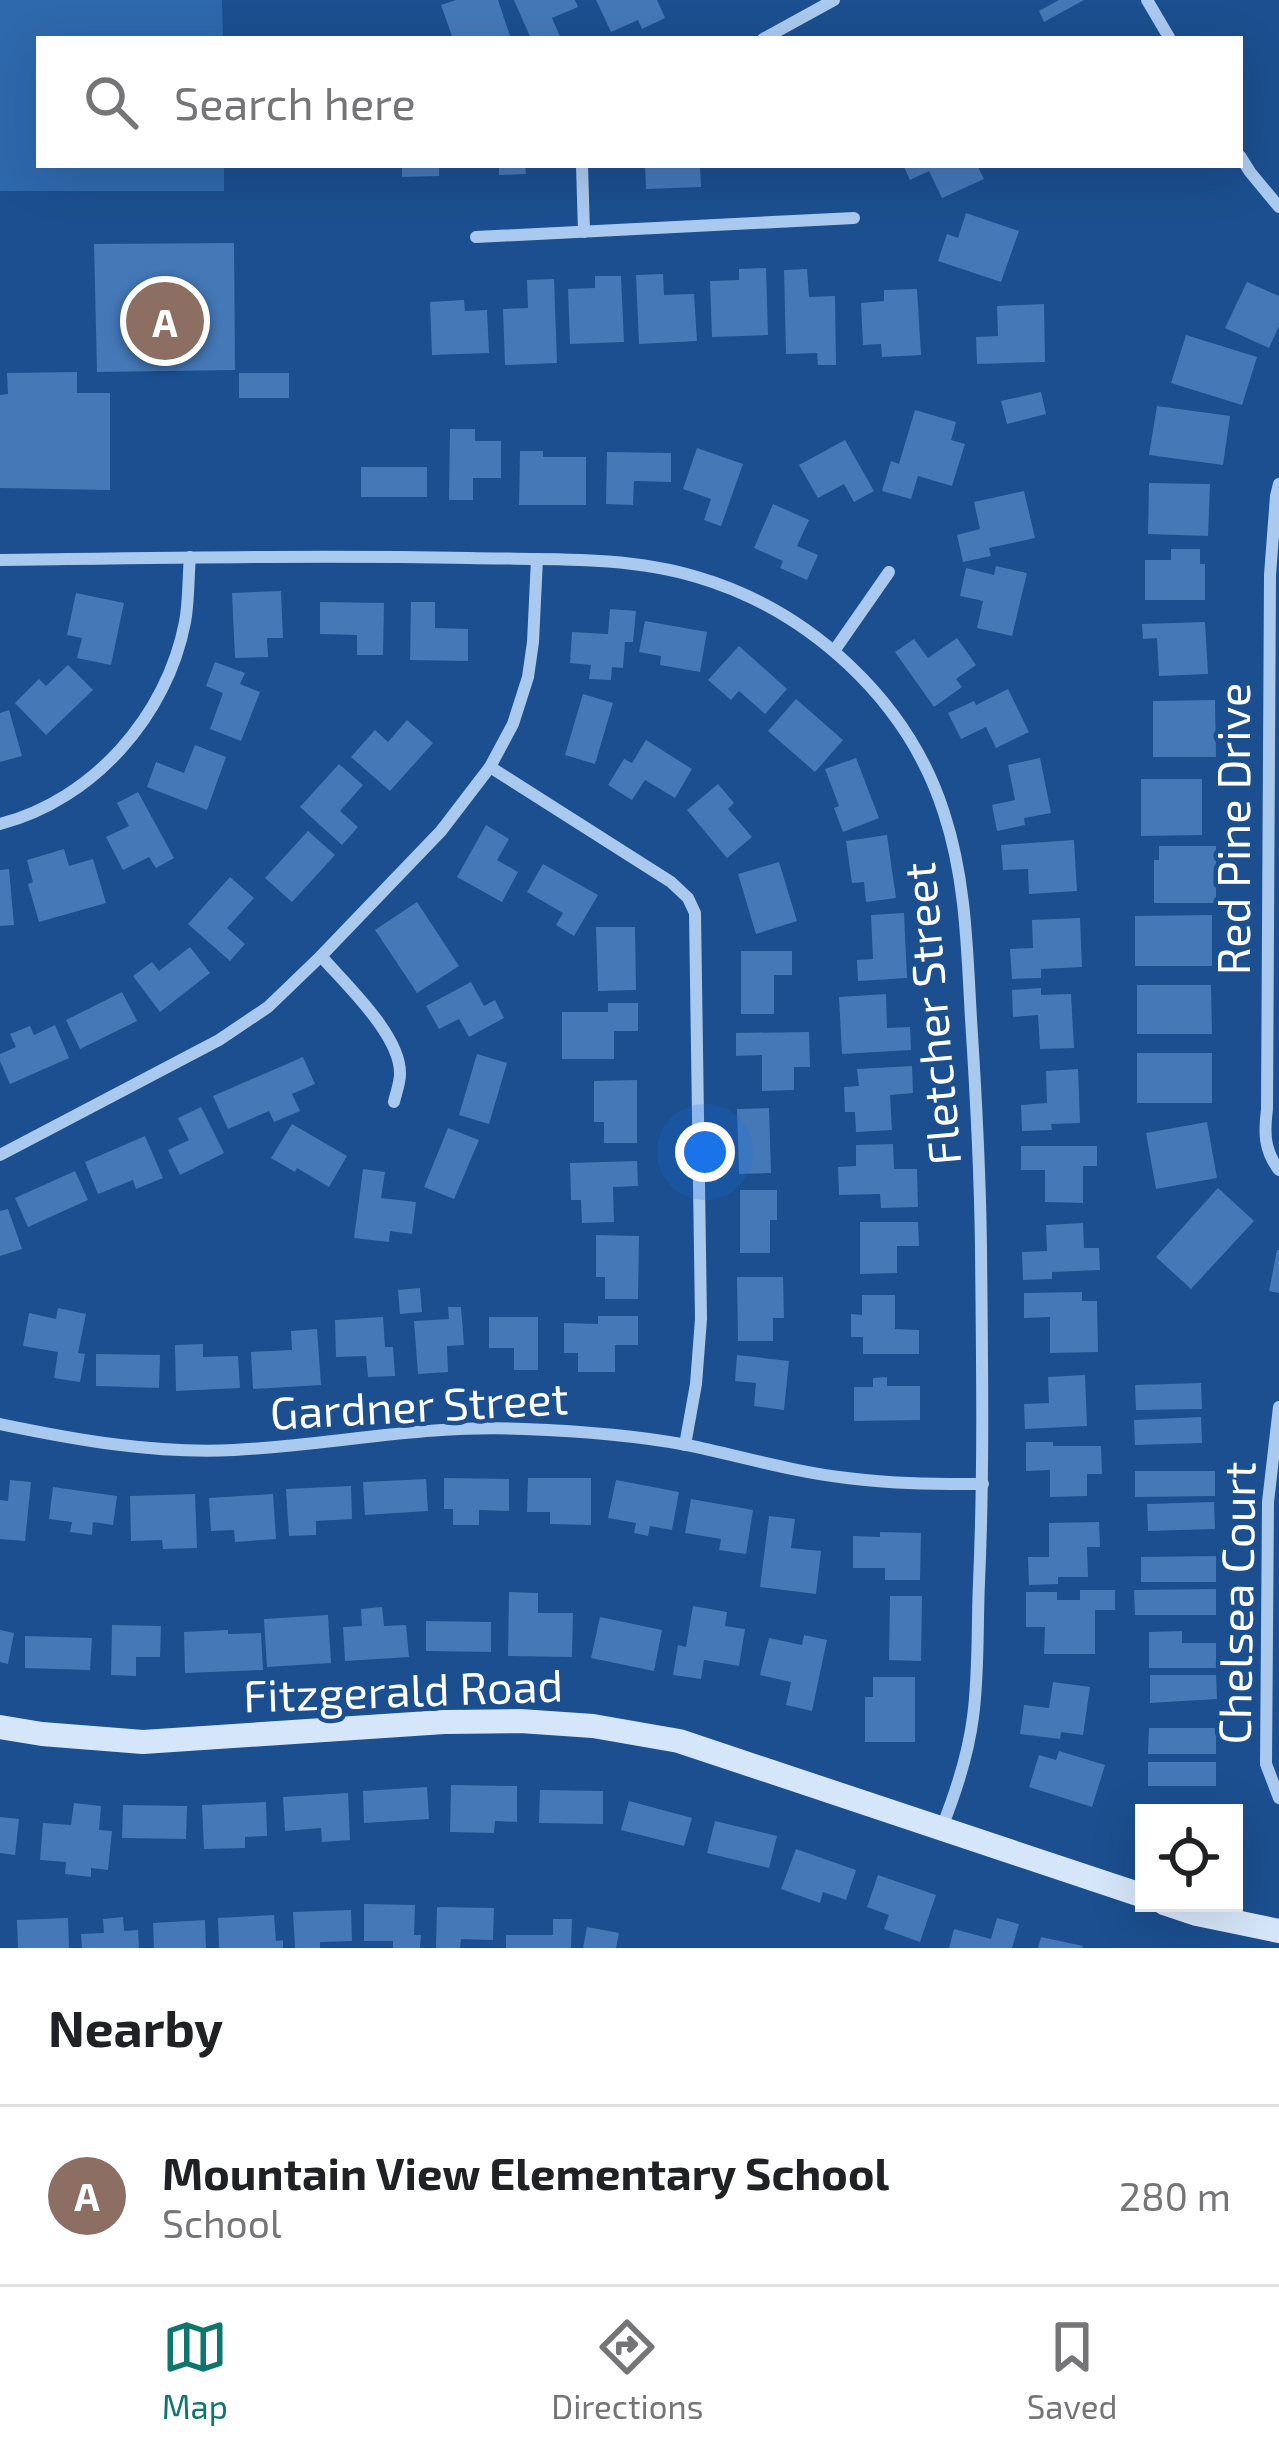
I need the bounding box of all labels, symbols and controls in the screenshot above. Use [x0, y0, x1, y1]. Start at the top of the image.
search box [36, 36, 1243, 168]
icon: search [78, 69, 144, 135]
text: Search here [174, 75, 416, 129]
pin: A [126, 276, 204, 366]
street label: Red Pine Drive [1205, 683, 1259, 975]
street label: Fletcher Street [890, 861, 970, 1167]
your location [675, 1122, 735, 1182]
street label: Gardner Street [268, 1369, 570, 1439]
street label: Chelsea Court [1206, 1461, 1264, 1745]
street label: Fitzgerald Road [242, 1656, 564, 1722]
map controls [1135, 1804, 1243, 1912]
button: locate [1135, 1804, 1243, 1912]
text: Nearby [48, 1996, 223, 2057]
text: Mountain View Elementary School [162, 2145, 889, 2199]
text: A [74, 2172, 100, 2219]
text: 280 m [1119, 2172, 1231, 2219]
text: School [162, 2199, 282, 2246]
tab: Map [162, 2314, 228, 2426]
tab: Directions [551, 2314, 703, 2426]
tab: Saved [1027, 2314, 1117, 2426]

